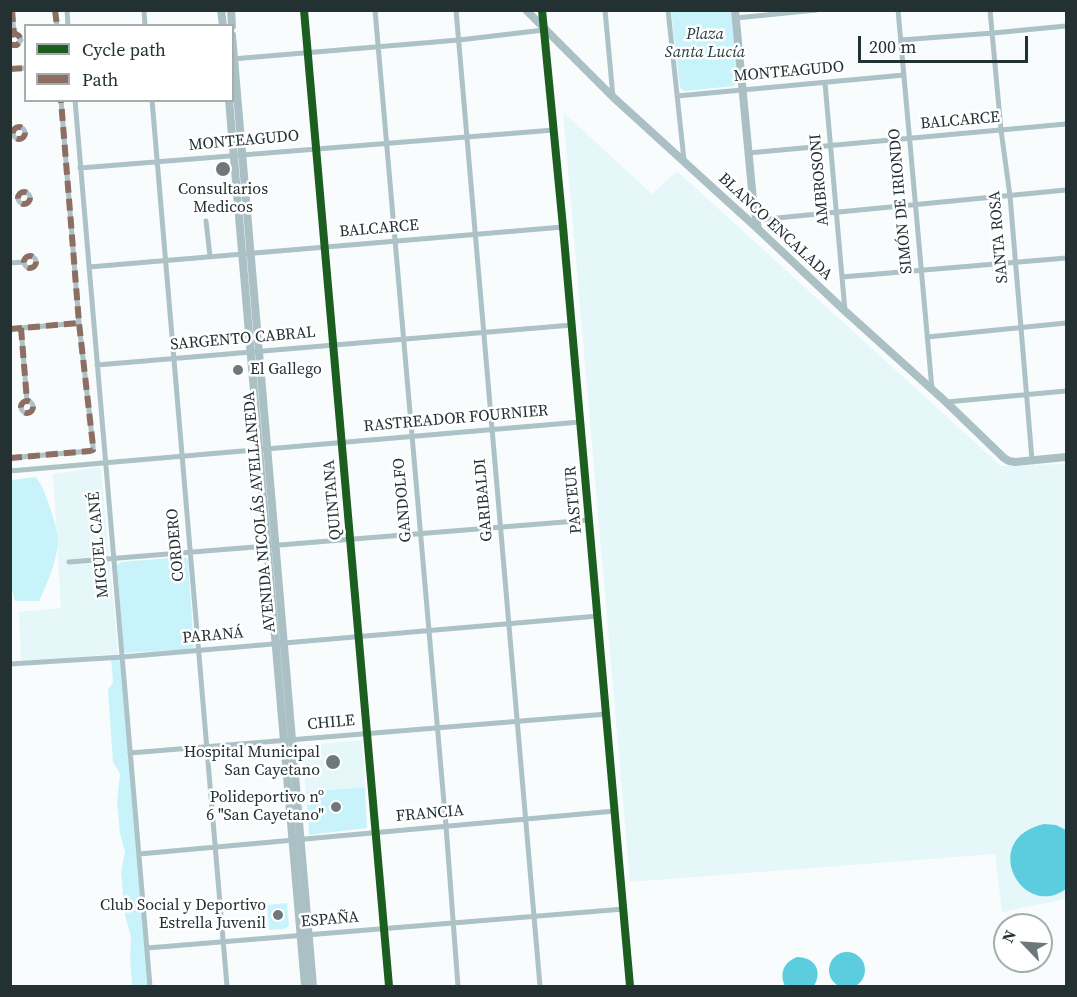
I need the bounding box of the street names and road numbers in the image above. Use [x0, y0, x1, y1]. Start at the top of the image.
street label: MONTEAGUDO [733, 58, 845, 86]
street label: BALCARCE [919, 108, 1001, 134]
street label: MONTEAGUDO [188, 127, 300, 155]
street label: SIMÓN DE IRIONDO [885, 127, 917, 275]
street label: AMBROSONI [806, 133, 834, 227]
street label: BLANCO ENCALADA [714, 169, 836, 285]
street label: SANTA ROSA [985, 190, 1013, 284]
street label: BALCARCE [338, 216, 420, 242]
street label: SARGENTO CABRAL [169, 323, 317, 355]
street label: AVENIDA NICOLÁS AVELLANEDA [240, 390, 280, 634]
street label: RASTREADOR FOURNIER [363, 401, 549, 437]
street label: GANDOLFO [390, 457, 416, 543]
street label: GARIBALDI [471, 457, 497, 543]
street label: QUINTANA [320, 459, 346, 541]
street label: PASTEUR [561, 465, 587, 535]
street label: MIGUEL CANÉ [85, 491, 113, 599]
street label: CORDERO [163, 508, 189, 582]
street label: PARANÁ [181, 624, 245, 648]
street label: CHILE [306, 711, 356, 735]
street label: FRANCIA [395, 801, 465, 827]
street label: ESPAÑA [300, 908, 360, 932]

